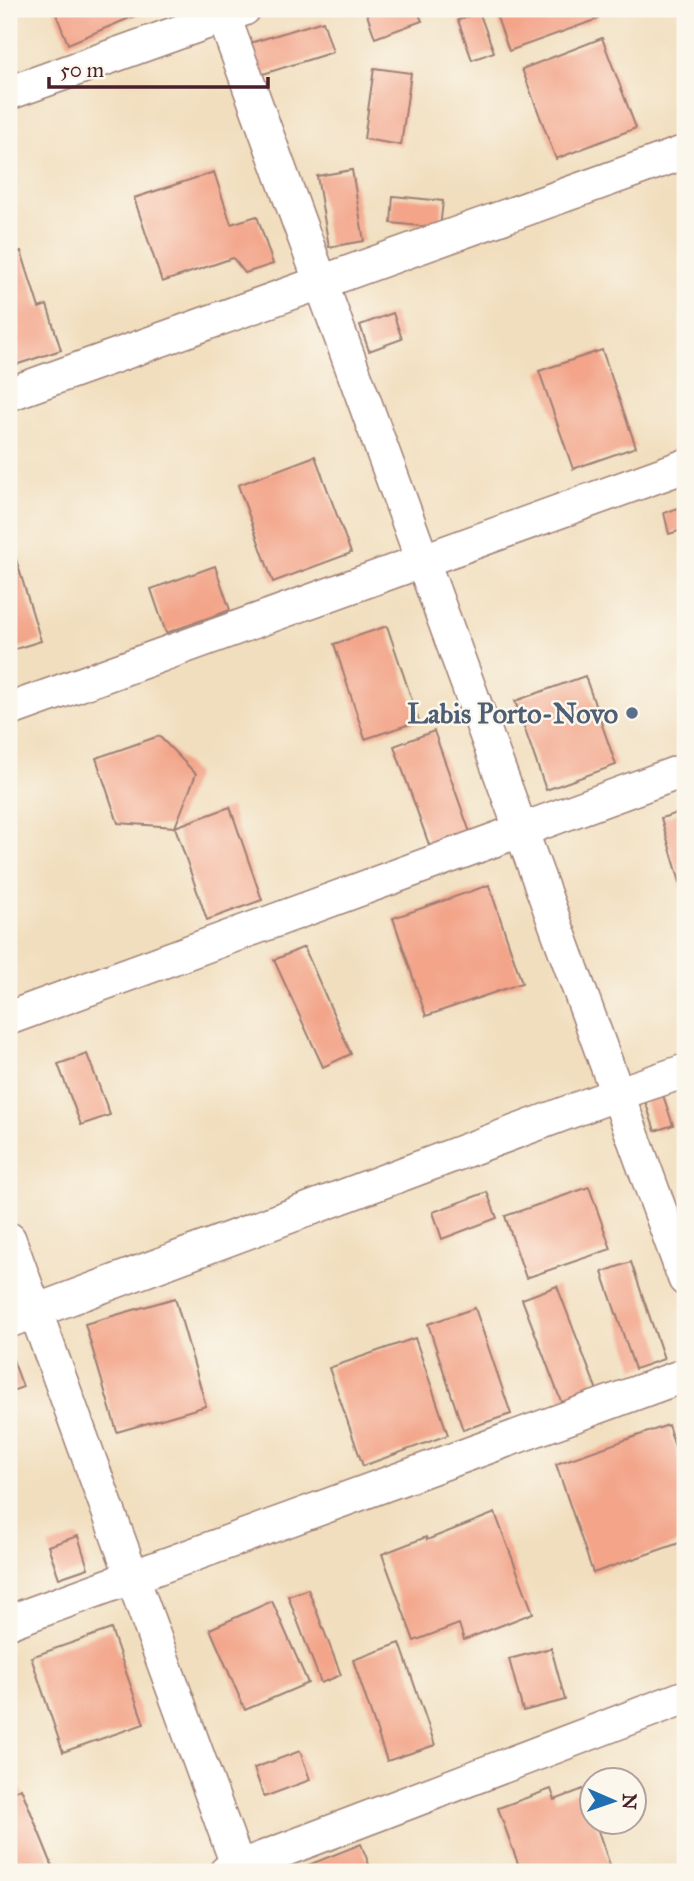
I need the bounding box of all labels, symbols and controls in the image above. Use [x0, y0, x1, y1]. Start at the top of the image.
scale bar [49, 46, 268, 90]
text: 50 m [60, 57, 105, 83]
place label: Labis Porto-Novo [407, 696, 618, 731]
marker: Labis Porto-Novo [624, 705, 640, 721]
north arrow [578, 1766, 648, 1836]
text: N [618, 1793, 641, 1810]

